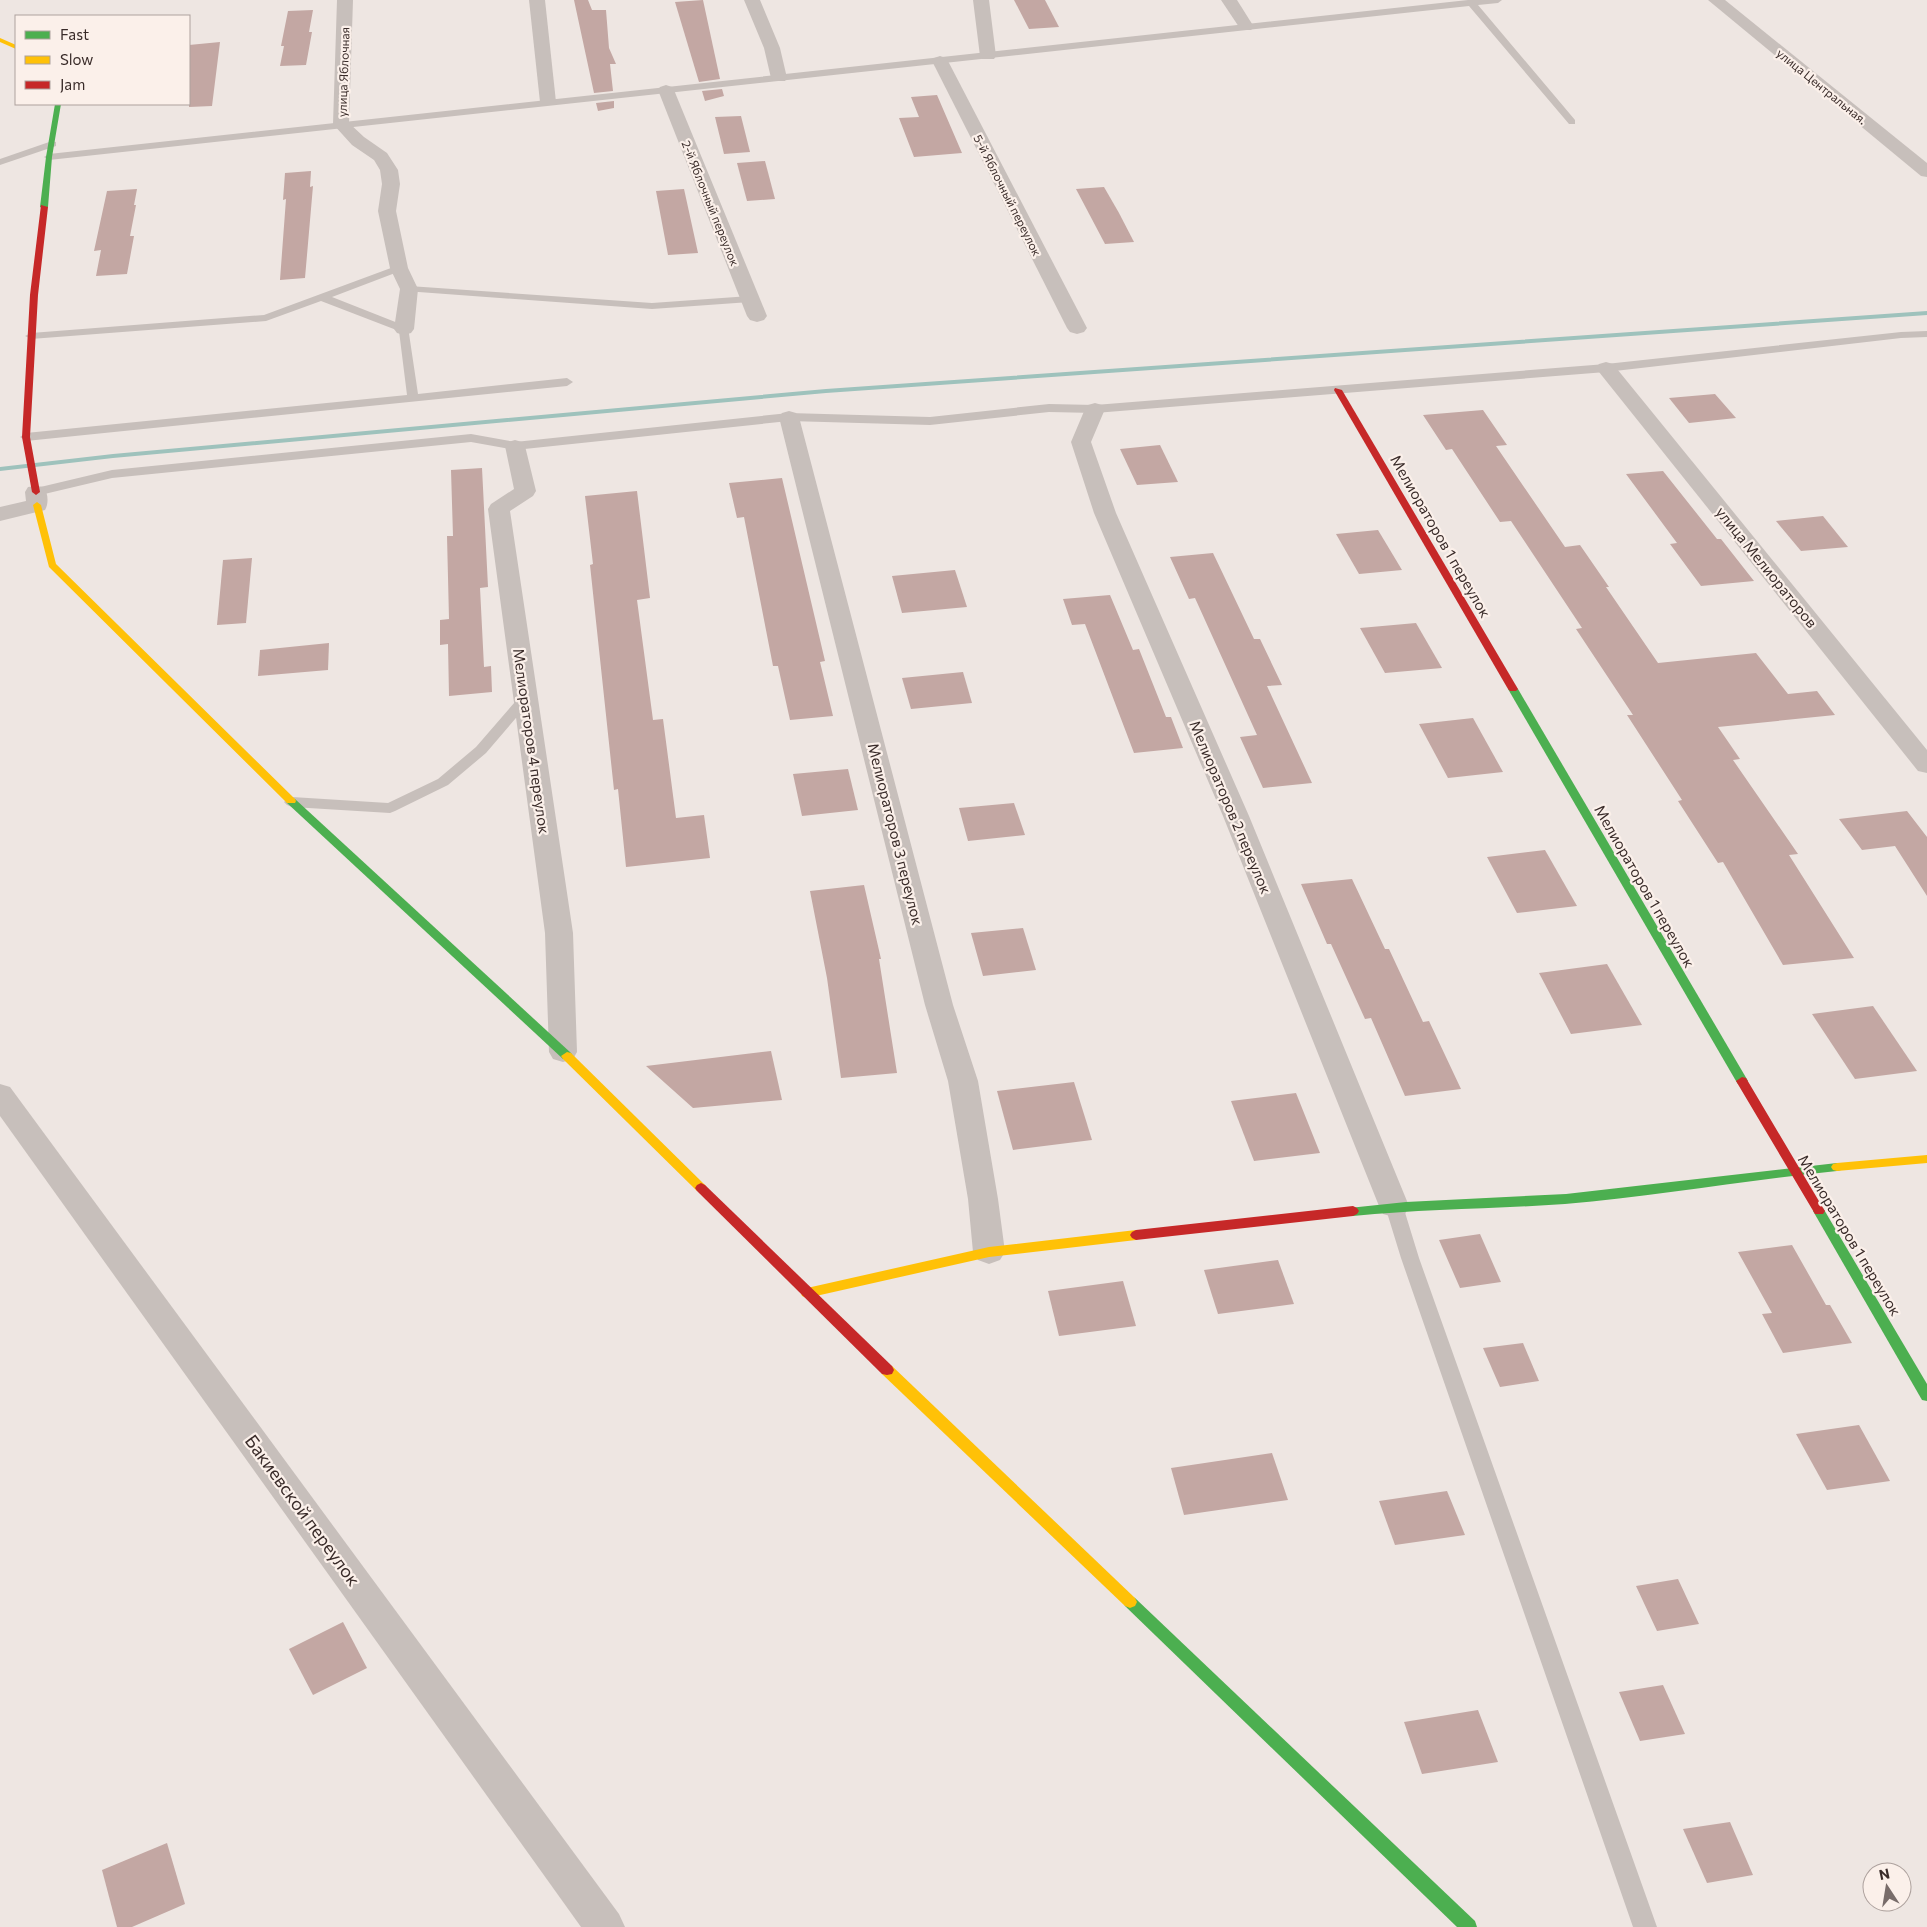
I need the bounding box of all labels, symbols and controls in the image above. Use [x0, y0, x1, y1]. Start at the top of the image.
legend [15, 15, 190, 105]
text: Fast [60, 25, 89, 43]
street label: улица Яблочная [334, 27, 352, 117]
street label: улица Центральная. [1774, 45, 1870, 127]
text: Slow [60, 50, 93, 68]
text: Jam [60, 75, 85, 93]
street label: 5-й Яблочный переулок [971, 132, 1045, 258]
street label: 2-й Яблочный переулок [679, 138, 743, 268]
street label: Мелиораторов 1 переулок [1387, 452, 1495, 620]
street label: улица Мелиораторов [1713, 503, 1821, 631]
street label: Мелиораторов 4 переулок [510, 647, 554, 835]
street label: Мелиораторов 2 переулок [1186, 718, 1276, 896]
street label: Мелиораторов 3 переулок [865, 741, 927, 927]
street label: Мелиораторов 1 переулок [1591, 802, 1699, 970]
street label: Мелиораторов 1 переулок [1795, 1151, 1905, 1319]
street label: Бакиевской переулок [241, 1430, 365, 1590]
north arrow [1862, 1862, 1912, 1912]
text: N [1877, 1864, 1891, 1883]

